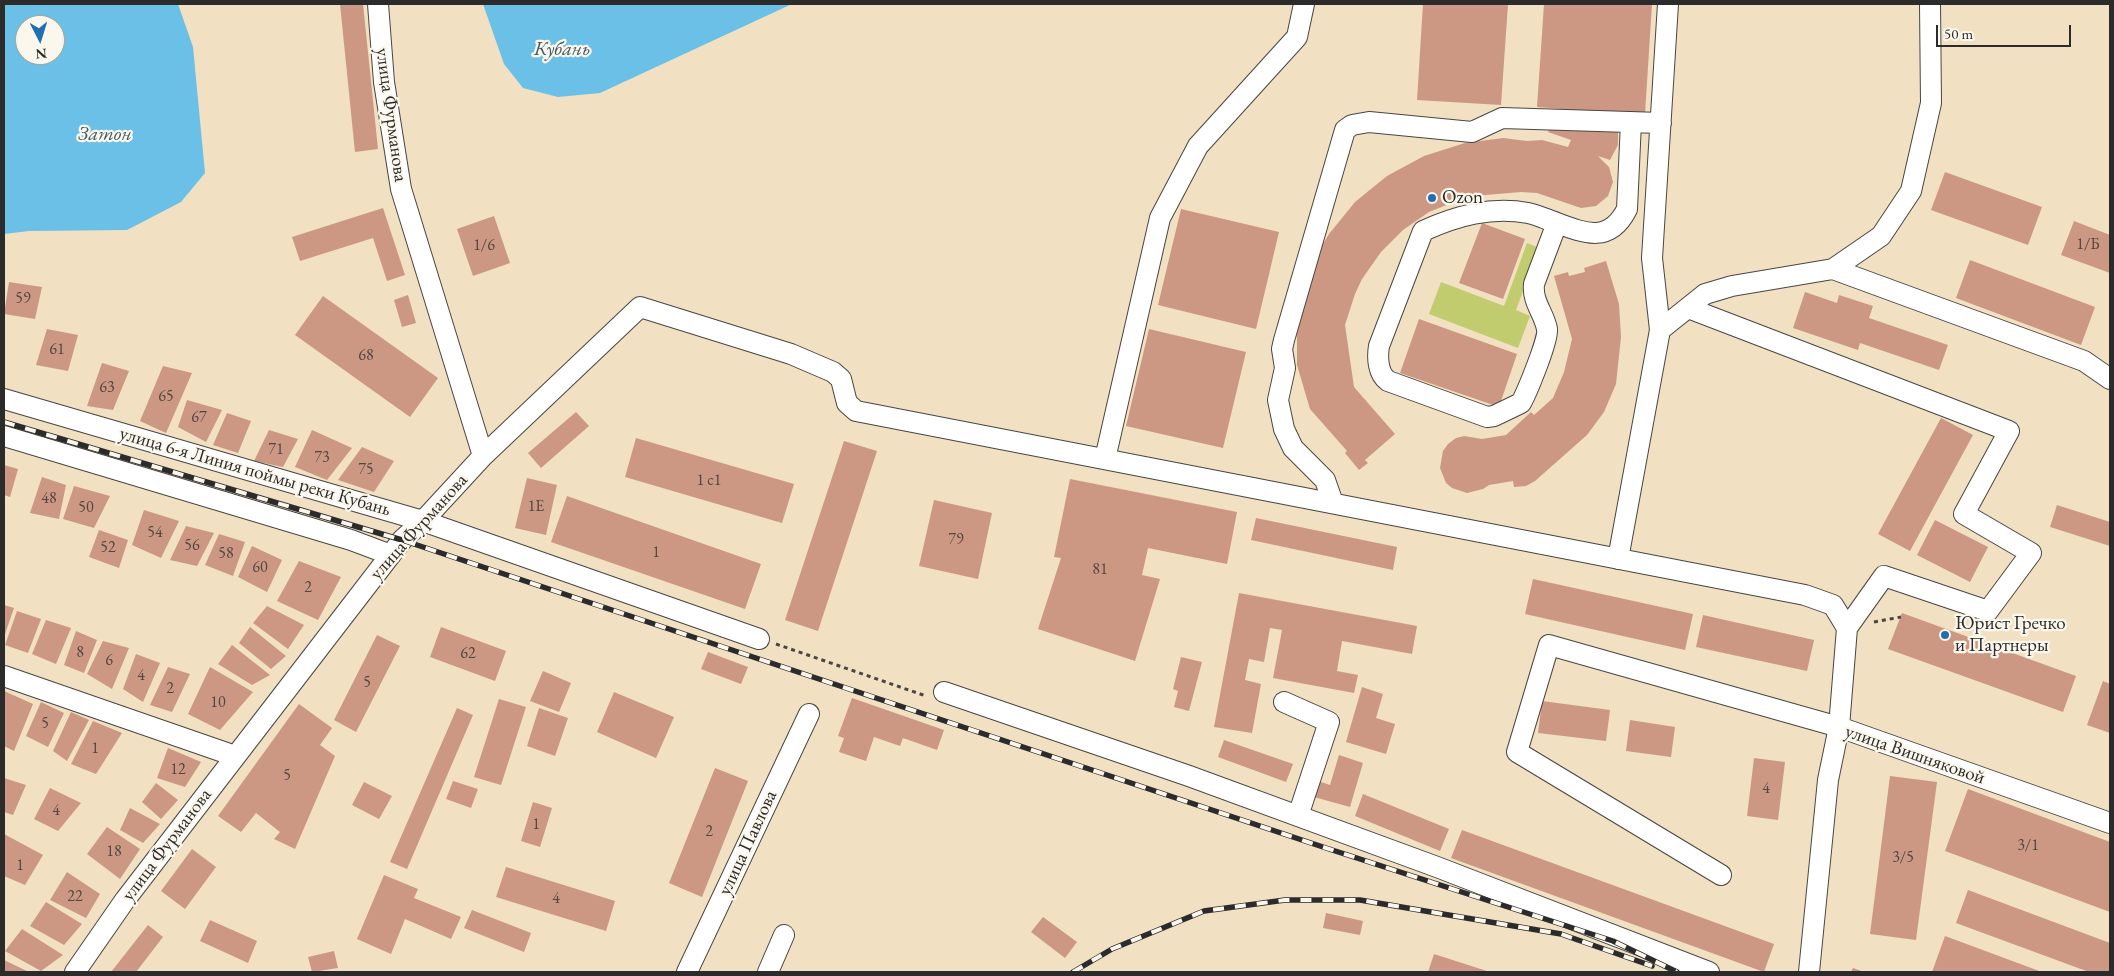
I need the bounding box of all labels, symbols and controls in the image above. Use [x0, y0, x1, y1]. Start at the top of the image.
north arrow [15, 15, 65, 65]
scale bar [1939, 15, 2074, 47]
text: 50 m [1944, 24, 1973, 43]
water label: Кубань [534, 38, 590, 62]
text: N [35, 44, 48, 63]
street label: улица Фурманова [370, 47, 412, 183]
water label: Затон [78, 123, 132, 147]
place label: Ozon [1442, 187, 1483, 209]
marker: Ozon [1426, 192, 1438, 204]
house number: 1/Б [2076, 235, 2100, 255]
house number: 1/6 [473, 236, 495, 256]
house number: 59 [15, 289, 31, 309]
house number: 61 [49, 340, 65, 360]
house number: 68 [358, 346, 374, 366]
house number: 63 [99, 378, 115, 398]
house number: 65 [158, 387, 174, 407]
house number: 67 [191, 408, 207, 428]
street label: улица 6-я Линия поймы реки Кубань [117, 422, 393, 522]
house number: 71 [268, 440, 284, 460]
house number: 73 [314, 448, 330, 468]
house number: 75 [358, 460, 374, 480]
street label: улица Фурманова [365, 469, 473, 585]
house number: 1 с1 [696, 471, 722, 491]
house number: 48 [41, 489, 57, 509]
house number: 1Е [528, 497, 544, 517]
house number: 50 [78, 498, 94, 518]
house number: 54 [147, 523, 163, 543]
house number: 79 [948, 530, 964, 550]
house number: 56 [184, 536, 200, 556]
house number: 52 [100, 538, 116, 558]
house number: 1 [652, 543, 660, 563]
house number: 58 [218, 544, 234, 564]
house number: 60 [252, 558, 268, 578]
house number: 81 [1092, 560, 1108, 580]
house number: 2 [304, 578, 312, 598]
place label: Юрист Гречко и Партнеры [1955, 613, 2066, 657]
marker: Юрист Гречко и Партнеры [1939, 629, 1951, 641]
house number: 8 [76, 643, 84, 663]
house number: 62 [460, 644, 476, 664]
house number: 6 [105, 651, 113, 671]
house number: 4 [137, 666, 145, 686]
house number: 5 [363, 673, 371, 693]
house number: 2 [166, 679, 174, 699]
house number: 10 [210, 693, 226, 713]
house number: 5 [41, 714, 49, 734]
street label: улица Вишняковой [1842, 720, 1988, 790]
house number: 1 [91, 739, 99, 759]
house number: 12 [170, 760, 186, 780]
house number: 5 [283, 766, 291, 786]
house number: 4 [1762, 779, 1770, 799]
street label: улица Фурманова [117, 784, 217, 906]
street label: улица Павлова [714, 787, 782, 899]
house number: 4 [52, 801, 60, 821]
house number: 1 [532, 815, 540, 835]
house number: 2 [705, 822, 713, 842]
house number: 3/1 [2017, 836, 2039, 856]
house number: 18 [106, 842, 122, 862]
house number: 3/5 [1892, 848, 1914, 868]
house number: 1 [16, 856, 24, 876]
house number: 22 [67, 887, 83, 907]
house number: 4 [552, 889, 560, 909]

